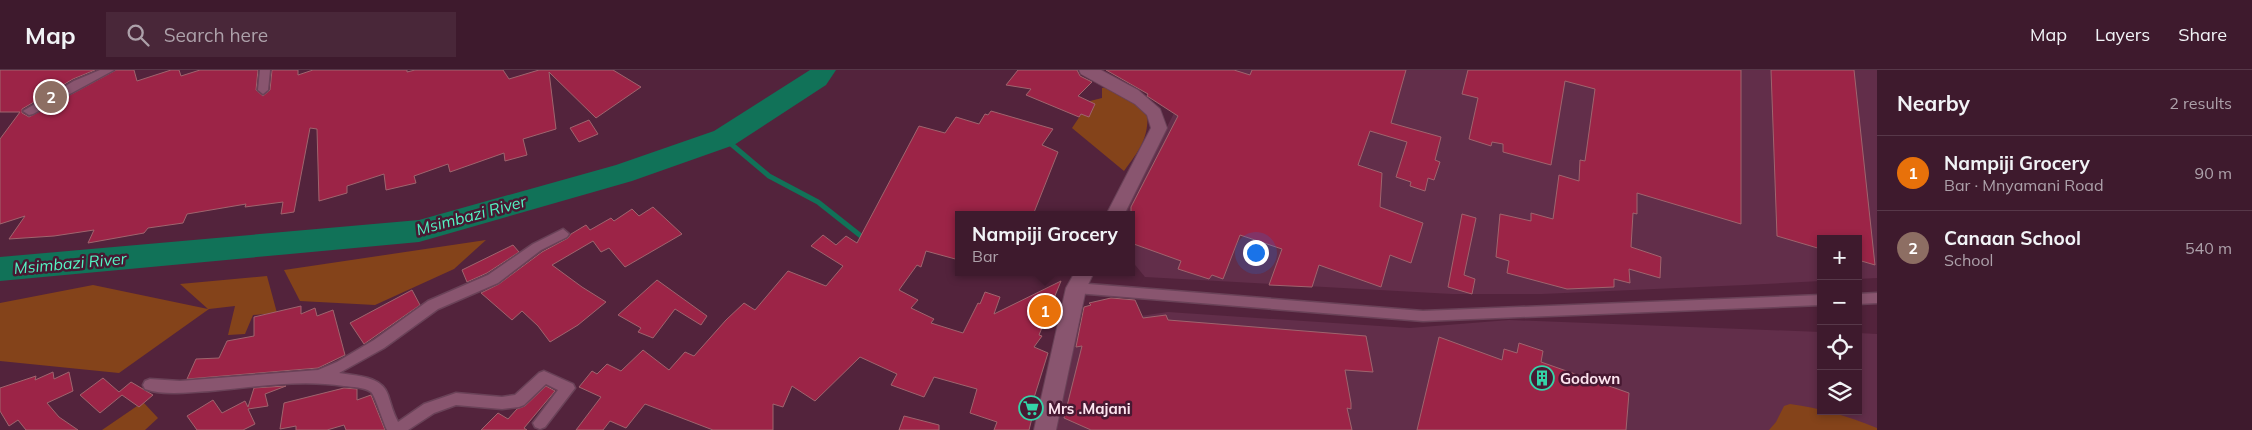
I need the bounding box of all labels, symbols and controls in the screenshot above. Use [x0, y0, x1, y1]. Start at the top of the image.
search box [106, 12, 456, 57]
text: Map [25, 20, 76, 50]
icon: search [124, 21, 152, 49]
text: Search here [164, 23, 268, 47]
text: Map [2030, 23, 2067, 46]
text: Layers [2095, 23, 2150, 46]
text: Share [2178, 23, 2227, 46]
pin: 2 [35, 78, 67, 116]
text: Nearby [1897, 90, 1970, 116]
text: 2 results [2169, 93, 2232, 113]
text: Nampiji Grocery [1944, 151, 2090, 175]
text: 1 [1908, 163, 1918, 183]
text: 90 m [2195, 163, 2232, 183]
text: Bar · Mnyamani Road [1944, 175, 2104, 195]
water label: Msimbazi River [414, 190, 529, 239]
popup [955, 211, 1135, 276]
text: Nampiji Grocery [972, 222, 1118, 246]
text: Canaan School [1944, 226, 2081, 250]
map controls [1817, 235, 1862, 415]
button: + [1817, 235, 1862, 280]
text: 2 [1908, 238, 1918, 258]
text: 540 m [2185, 238, 2232, 258]
your location [1243, 240, 1269, 266]
text: Bar [972, 246, 998, 266]
water label: Msimbazi River [13, 248, 128, 278]
text: School [1944, 250, 1993, 270]
button: − [1817, 280, 1862, 325]
pin: 1 [1029, 292, 1061, 330]
button: locate [1817, 325, 1862, 370]
building icon: Godown [1529, 365, 1555, 391]
place label: Godown [1560, 369, 1620, 388]
button: layers [1817, 370, 1862, 415]
supermarket icon: Mrs .Majani [1018, 395, 1044, 421]
place label: Mrs .Majani [1048, 399, 1131, 418]

